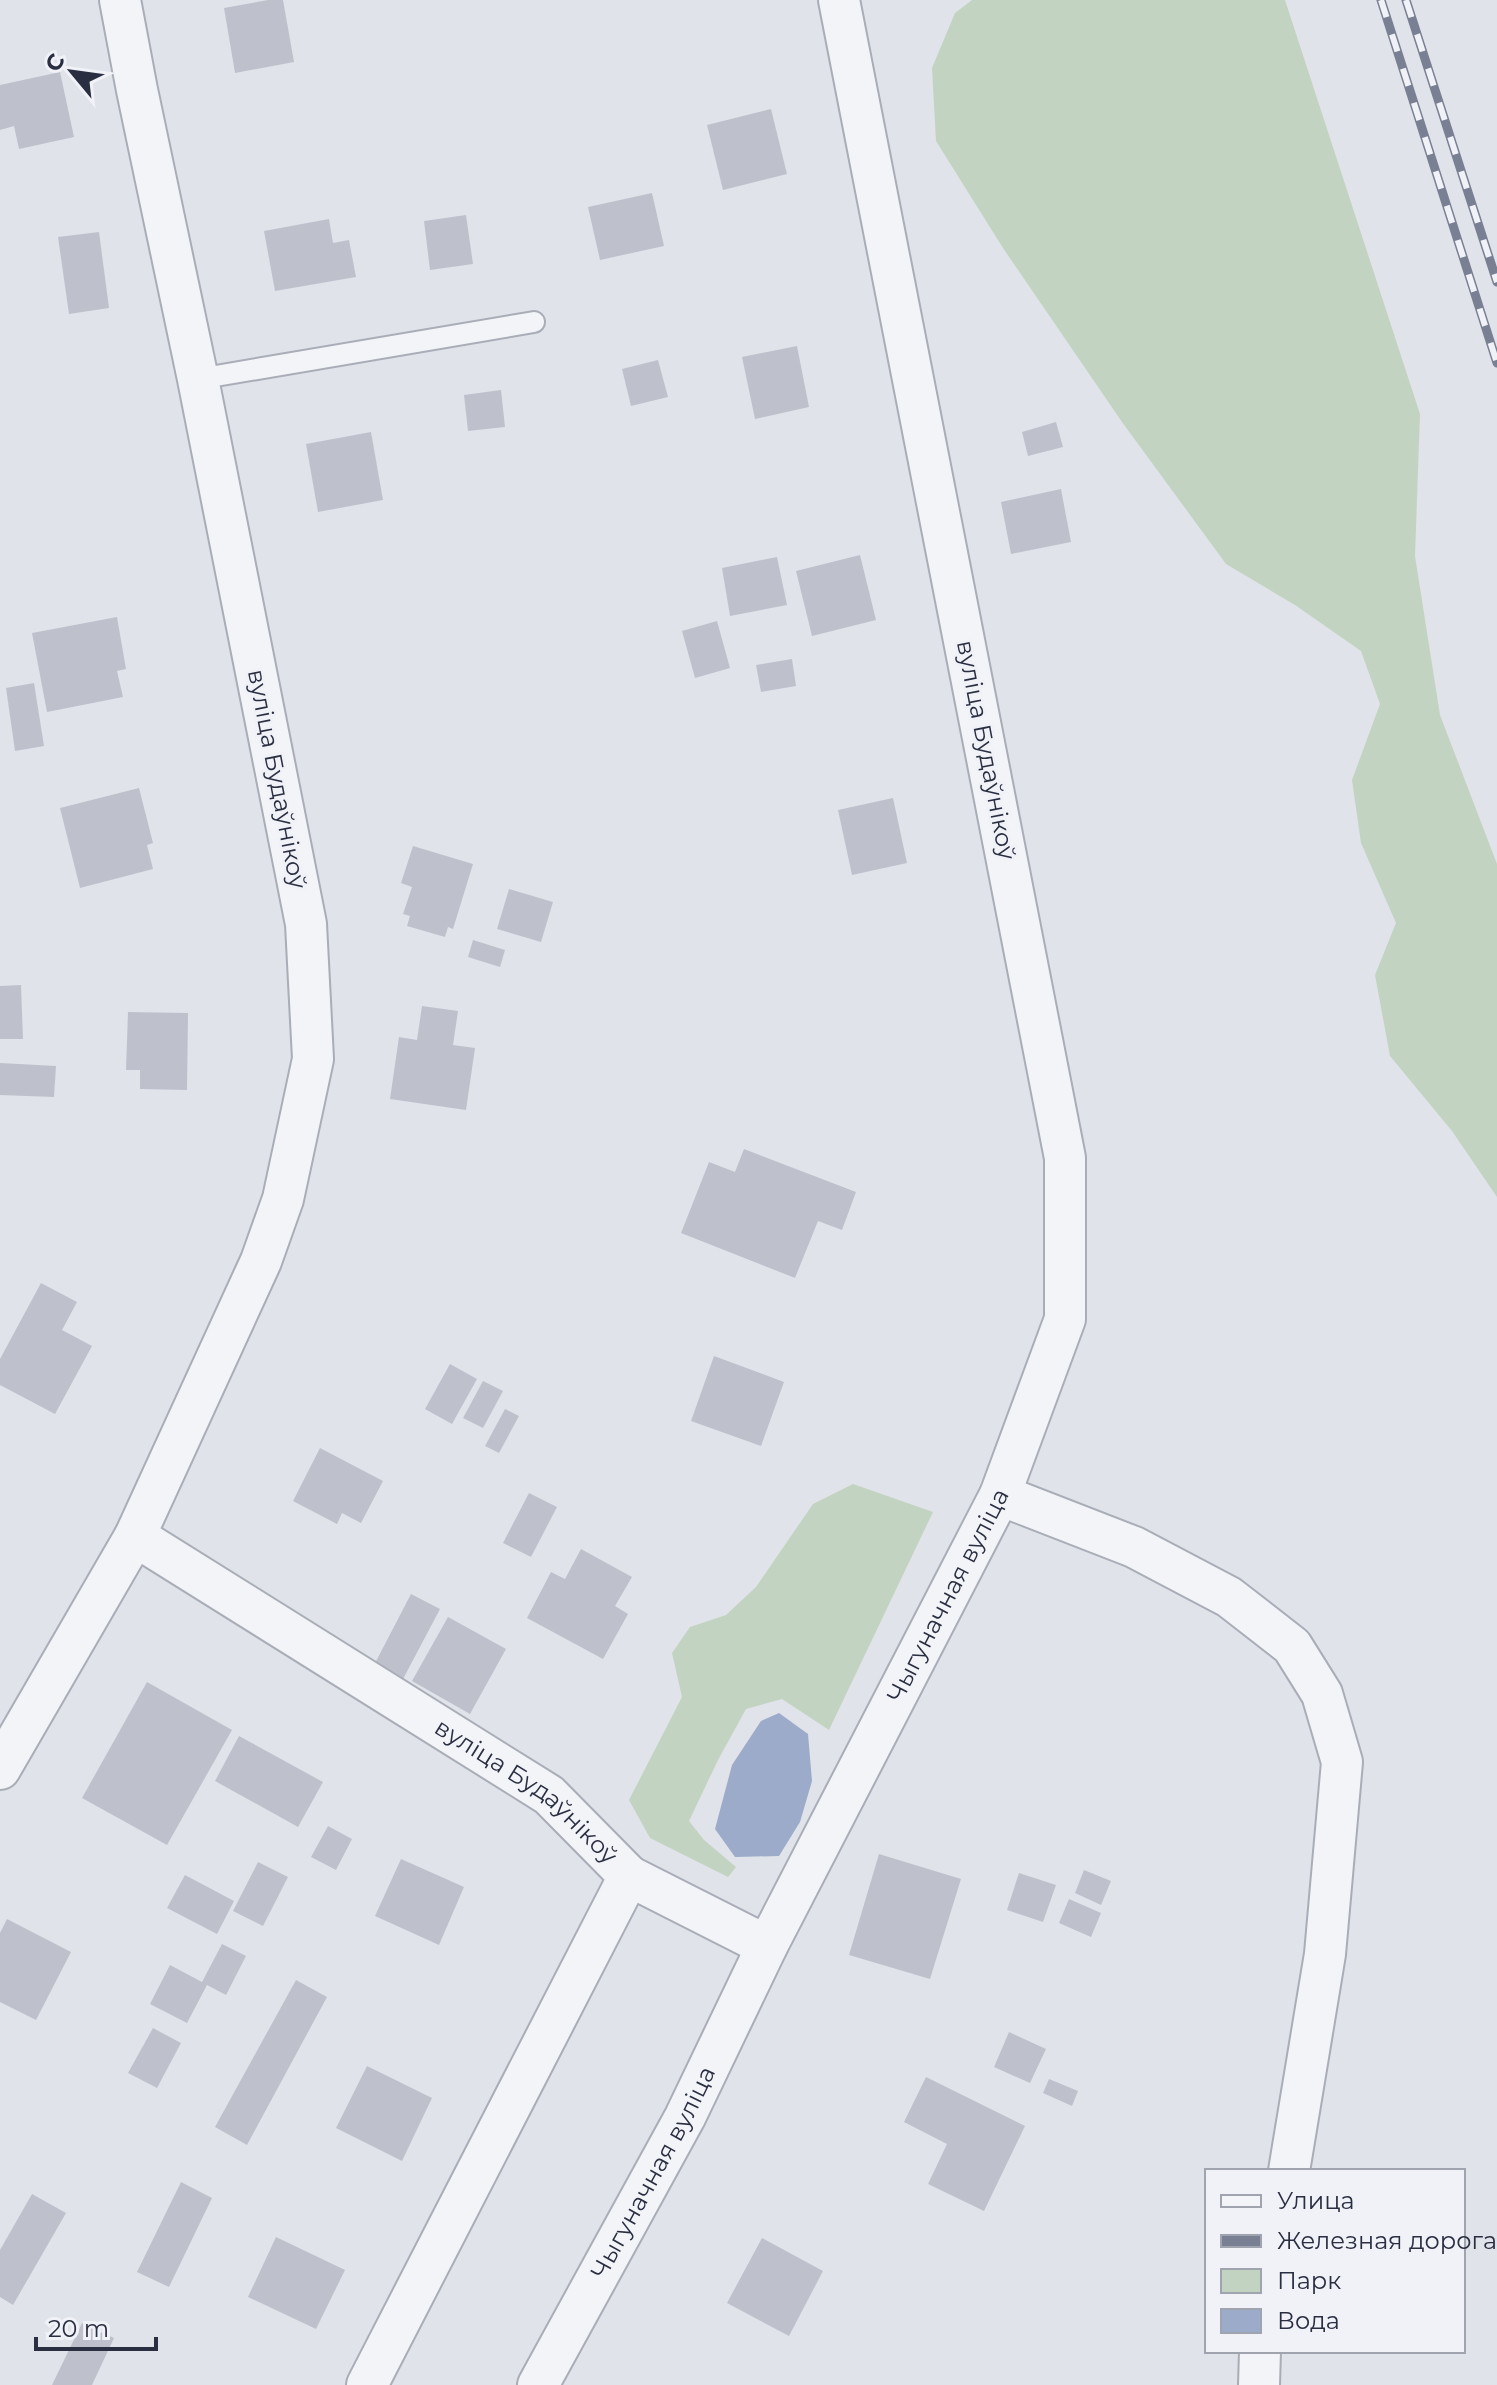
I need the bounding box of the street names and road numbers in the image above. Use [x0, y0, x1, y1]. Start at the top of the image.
street label: вуліца Будаўнікоў [951, 638, 1022, 863]
street label: вуліца Будаўнікоў [242, 667, 313, 892]
street label: Чыгуначная вуліца [881, 1484, 1015, 1707]
street label: вуліца Будаўнікоў [430, 1712, 624, 1870]
street label: Чыгуначная вуліца [584, 2061, 721, 2283]

